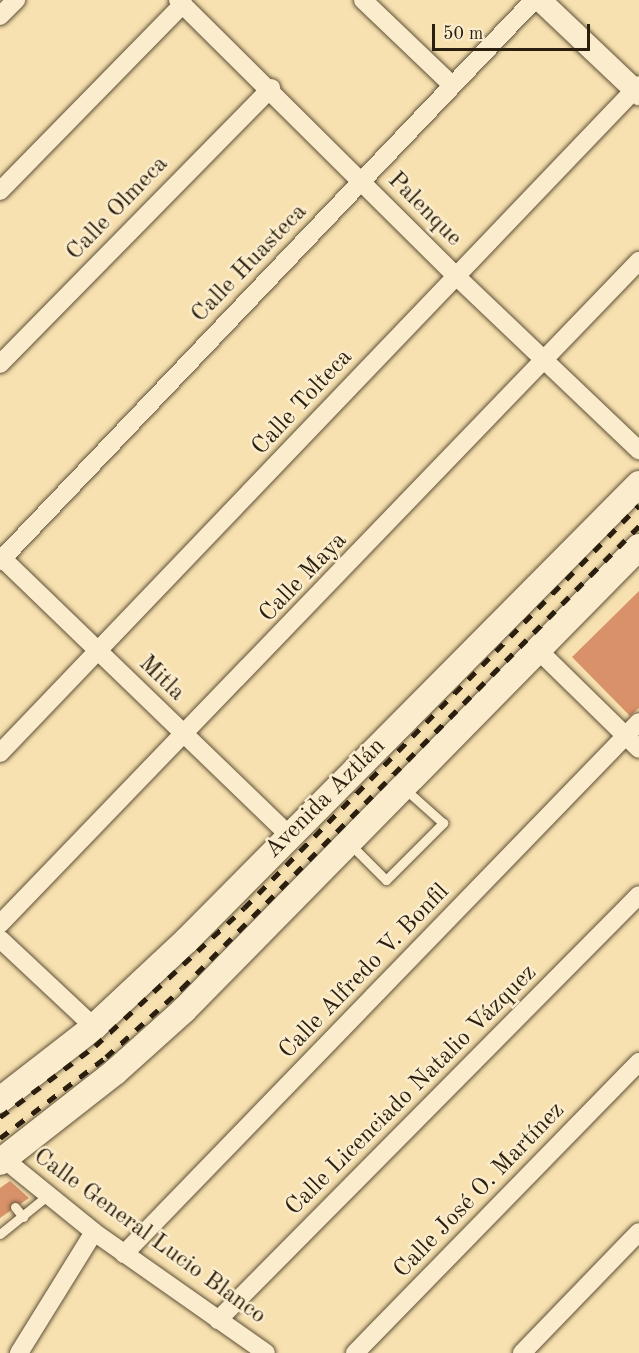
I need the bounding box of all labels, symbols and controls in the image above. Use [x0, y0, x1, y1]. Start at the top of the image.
scale bar [435, 12, 592, 50]
text: 50 m [443, 25, 483, 43]
street label: Calle Olmeca [61, 151, 175, 267]
street label: Palenque [381, 167, 467, 253]
street label: Calle Huasteca [186, 198, 314, 330]
street label: Calle Tolteca [247, 344, 359, 462]
street label: Calle Maya [254, 527, 354, 629]
street label: Mitla [132, 650, 190, 708]
street label: Avenida Aztlán [260, 733, 392, 865]
street label: Calle Alfredo V. Bonfil [274, 878, 456, 1066]
street label: Calle Licenciado Natalio Vázquez [280, 959, 544, 1223]
street label: Calle José O. Martínez [389, 1097, 571, 1285]
street label: Calle General Lucio Blanco [27, 1143, 271, 1331]

